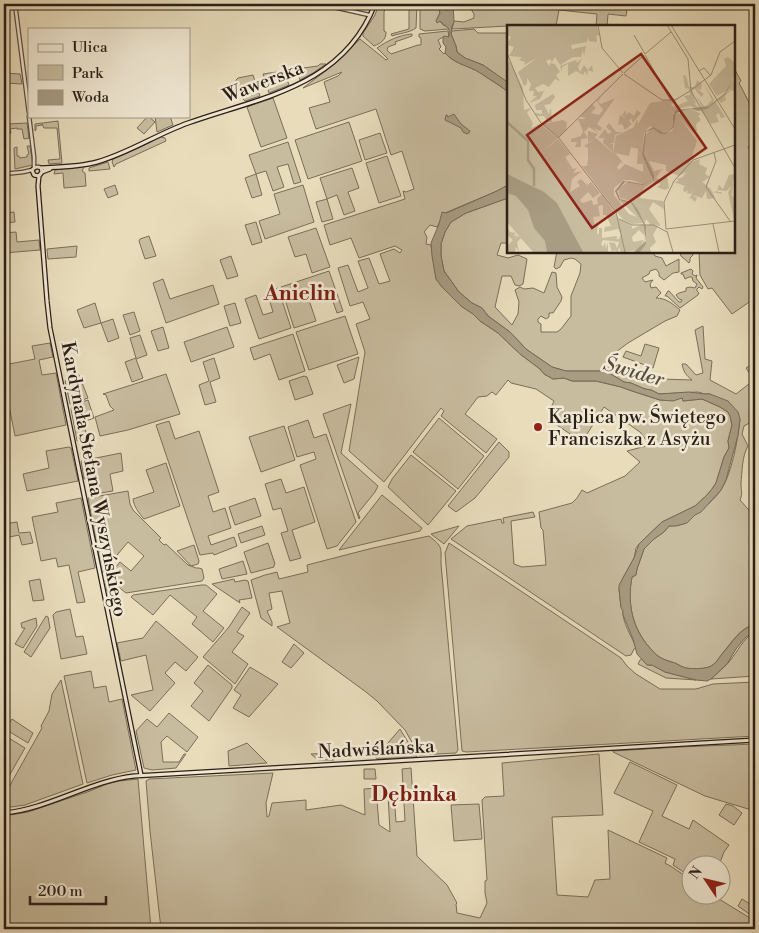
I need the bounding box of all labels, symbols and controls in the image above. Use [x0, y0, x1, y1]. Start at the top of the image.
inset map [507, 25, 734, 252]
legend [28, 28, 190, 118]
text: Ulica [72, 38, 108, 57]
street label: Wawerska [219, 55, 308, 109]
text: Park [72, 64, 104, 83]
text: Woda [71, 88, 110, 107]
district label: Anielin [263, 281, 336, 307]
street label: Kardynała Stefana Wyszyńskiego [56, 340, 132, 619]
water label: Świder [600, 350, 668, 393]
place label: Kaplica pw. Świętego Franciszka z Asyżu [548, 404, 726, 451]
marker: Kaplica pw. Świętego Franciszka z Asyżu [532, 421, 544, 433]
street label: Nadwiślańska [317, 734, 436, 764]
district label: Dębinka [371, 782, 457, 808]
north arrow [682, 856, 732, 906]
text: N [686, 863, 707, 883]
scale bar [30, 873, 106, 905]
text: 200 m [38, 882, 83, 901]

